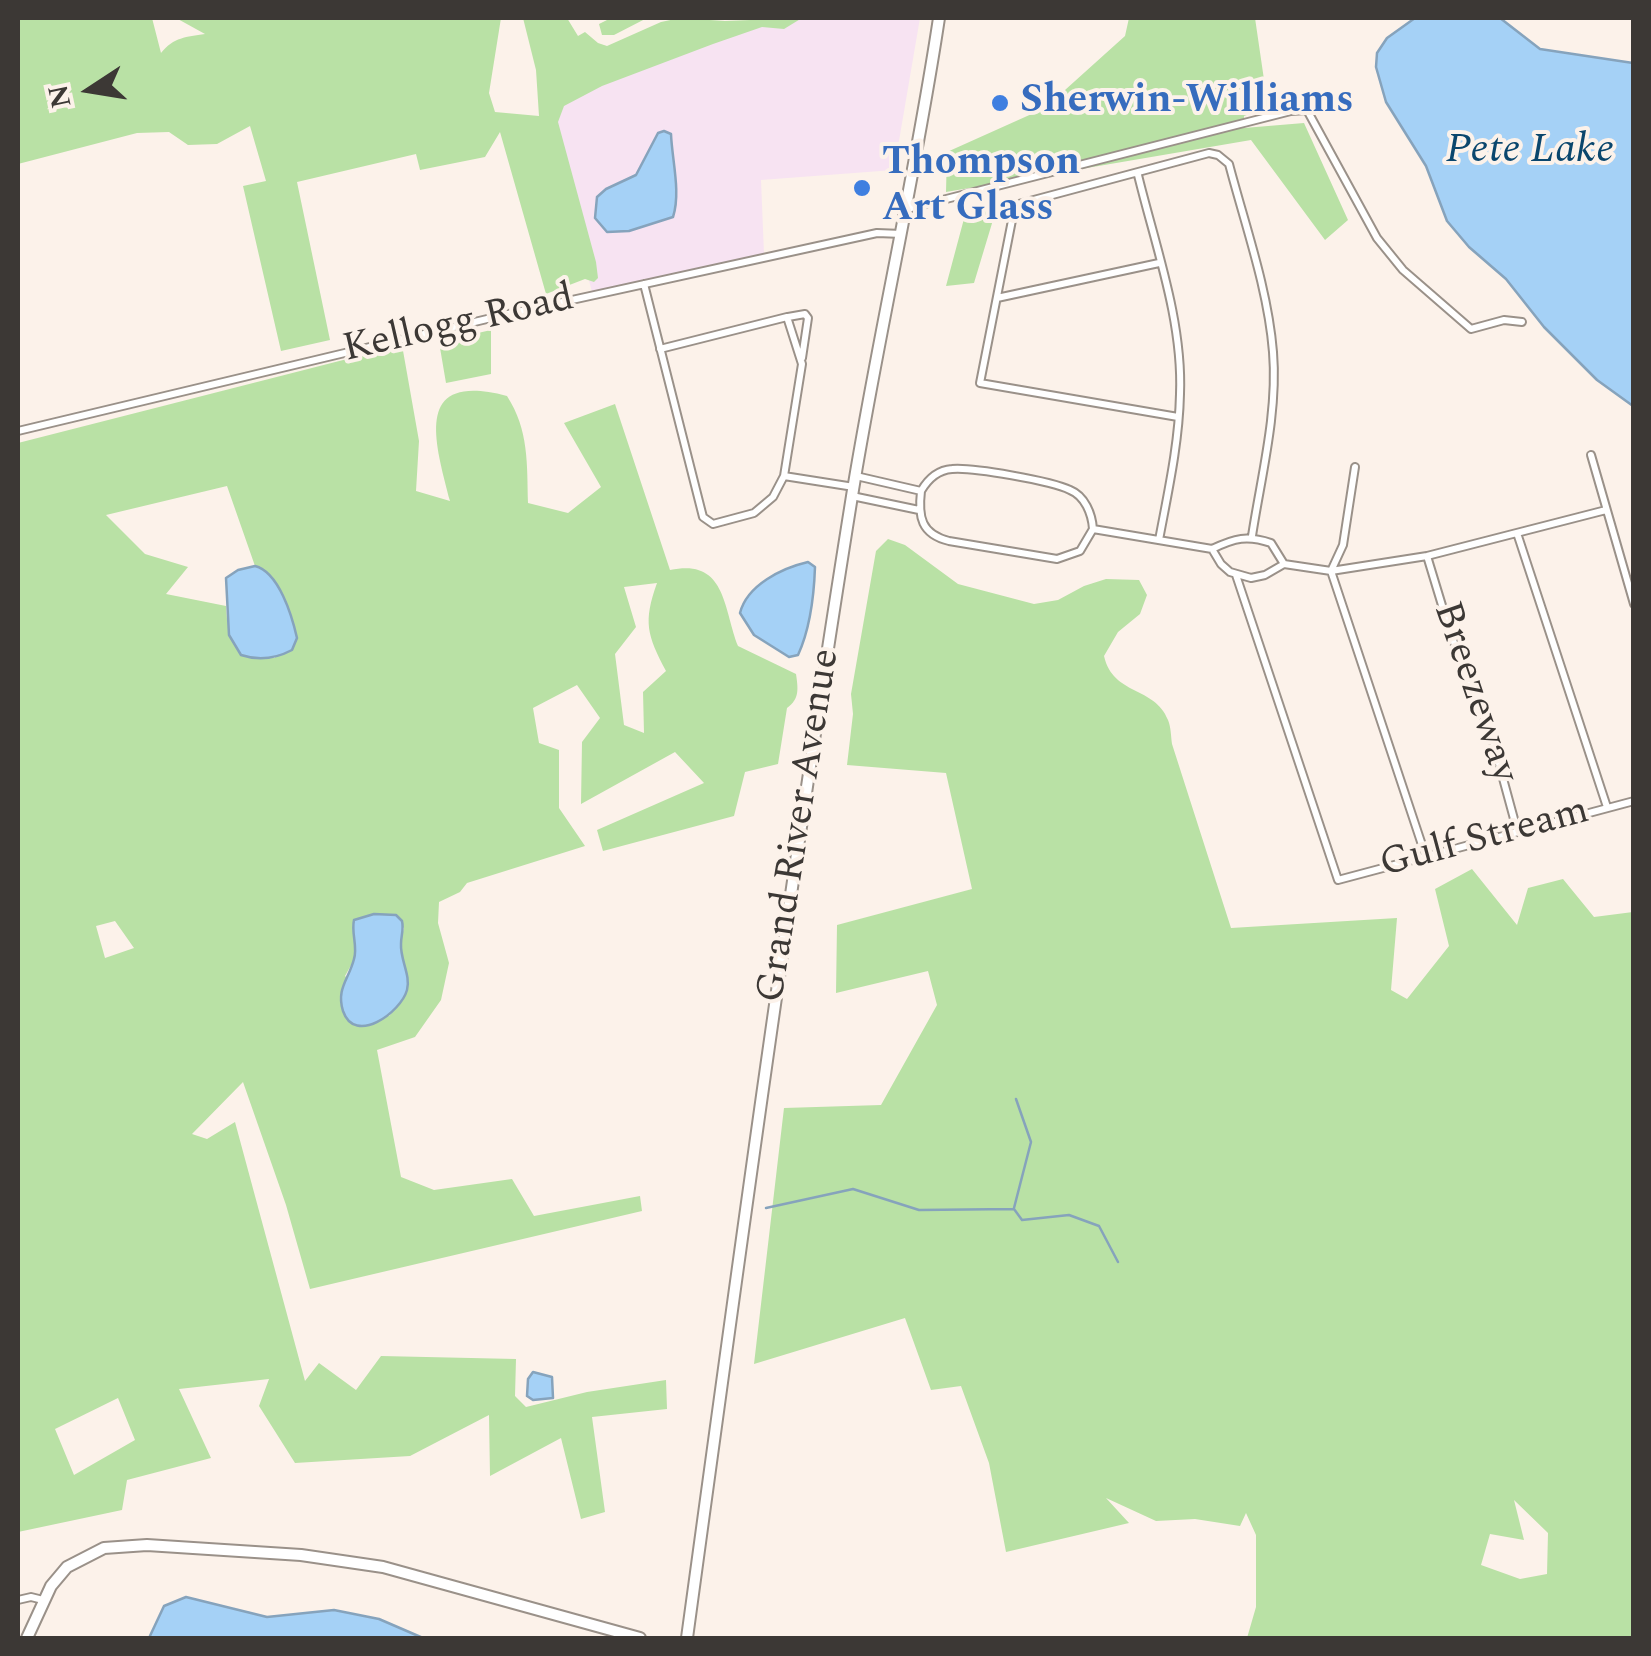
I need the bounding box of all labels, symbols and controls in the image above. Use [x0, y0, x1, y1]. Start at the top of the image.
north arrow [40, 40, 140, 140]
place label: Sherwin-Williams [1020, 79, 1354, 127]
text: N [37, 81, 84, 112]
marker: Sherwin-Williams [989, 92, 1011, 114]
water label: Pete Lake [1446, 128, 1614, 178]
place label: Thompson Art Glass [882, 141, 1080, 235]
marker: Thompson Art Glass [851, 177, 873, 199]
street label: Kellogg Road [339, 276, 579, 376]
street label: Breezeway [1420, 596, 1526, 790]
street label: Grand River Avenue [749, 646, 853, 1006]
street label: Gulf Stream [1375, 789, 1595, 891]

